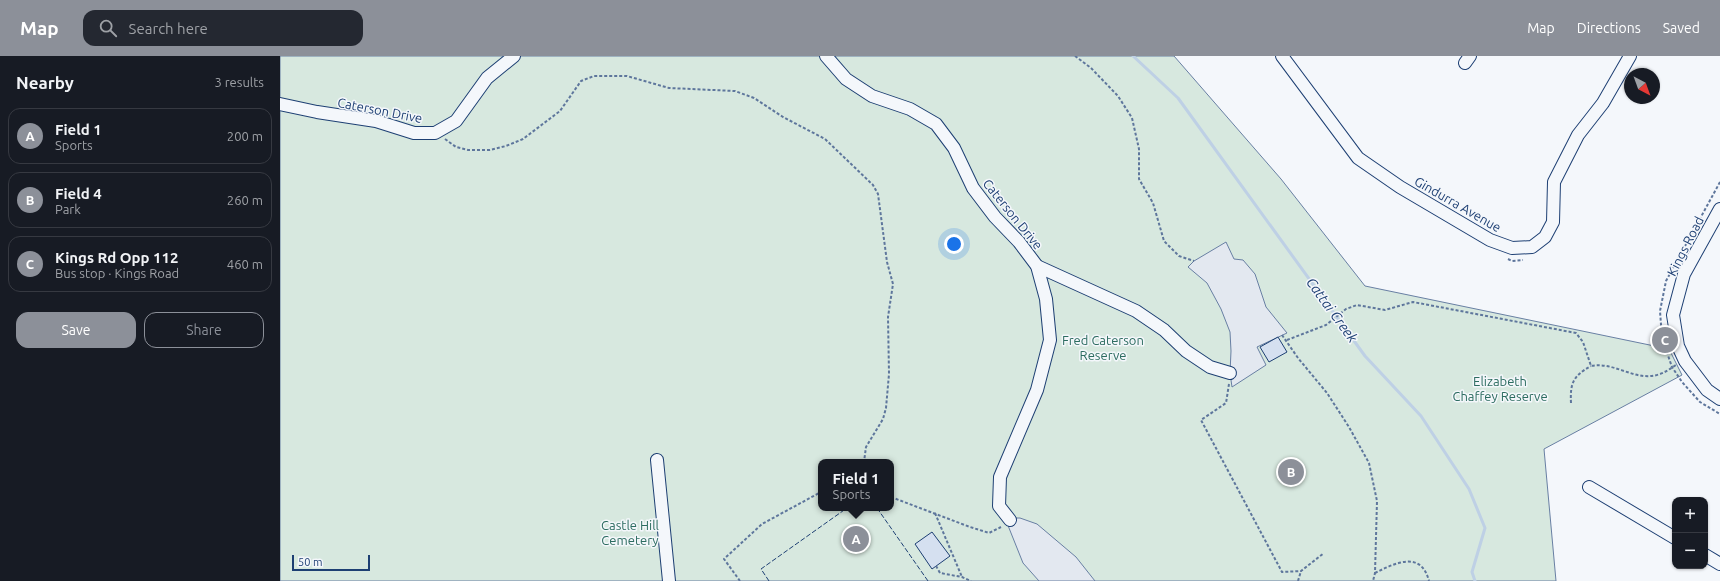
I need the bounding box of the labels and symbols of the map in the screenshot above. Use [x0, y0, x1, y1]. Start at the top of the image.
north arrow [1624, 68, 1660, 104]
street label: Caterson Drive [336, 95, 424, 125]
street label: Gindurra Avenue [1412, 174, 1504, 234]
street label: Caterson Drive [980, 176, 1046, 252]
street label: Kings Road [1664, 214, 1706, 278]
your location [944, 234, 964, 254]
water label: Cattai Creek [1303, 274, 1361, 346]
pin: C [1652, 325, 1678, 355]
park label: Fred Caterson Reserve [1062, 333, 1144, 362]
park label: Elizabeth Chaffey Reserve [1452, 374, 1548, 403]
pin: B [1278, 457, 1304, 487]
park label: Castle Hill Cemetery [601, 518, 660, 547]
pin: A [843, 524, 869, 554]
scale bar [292, 553, 370, 572]

